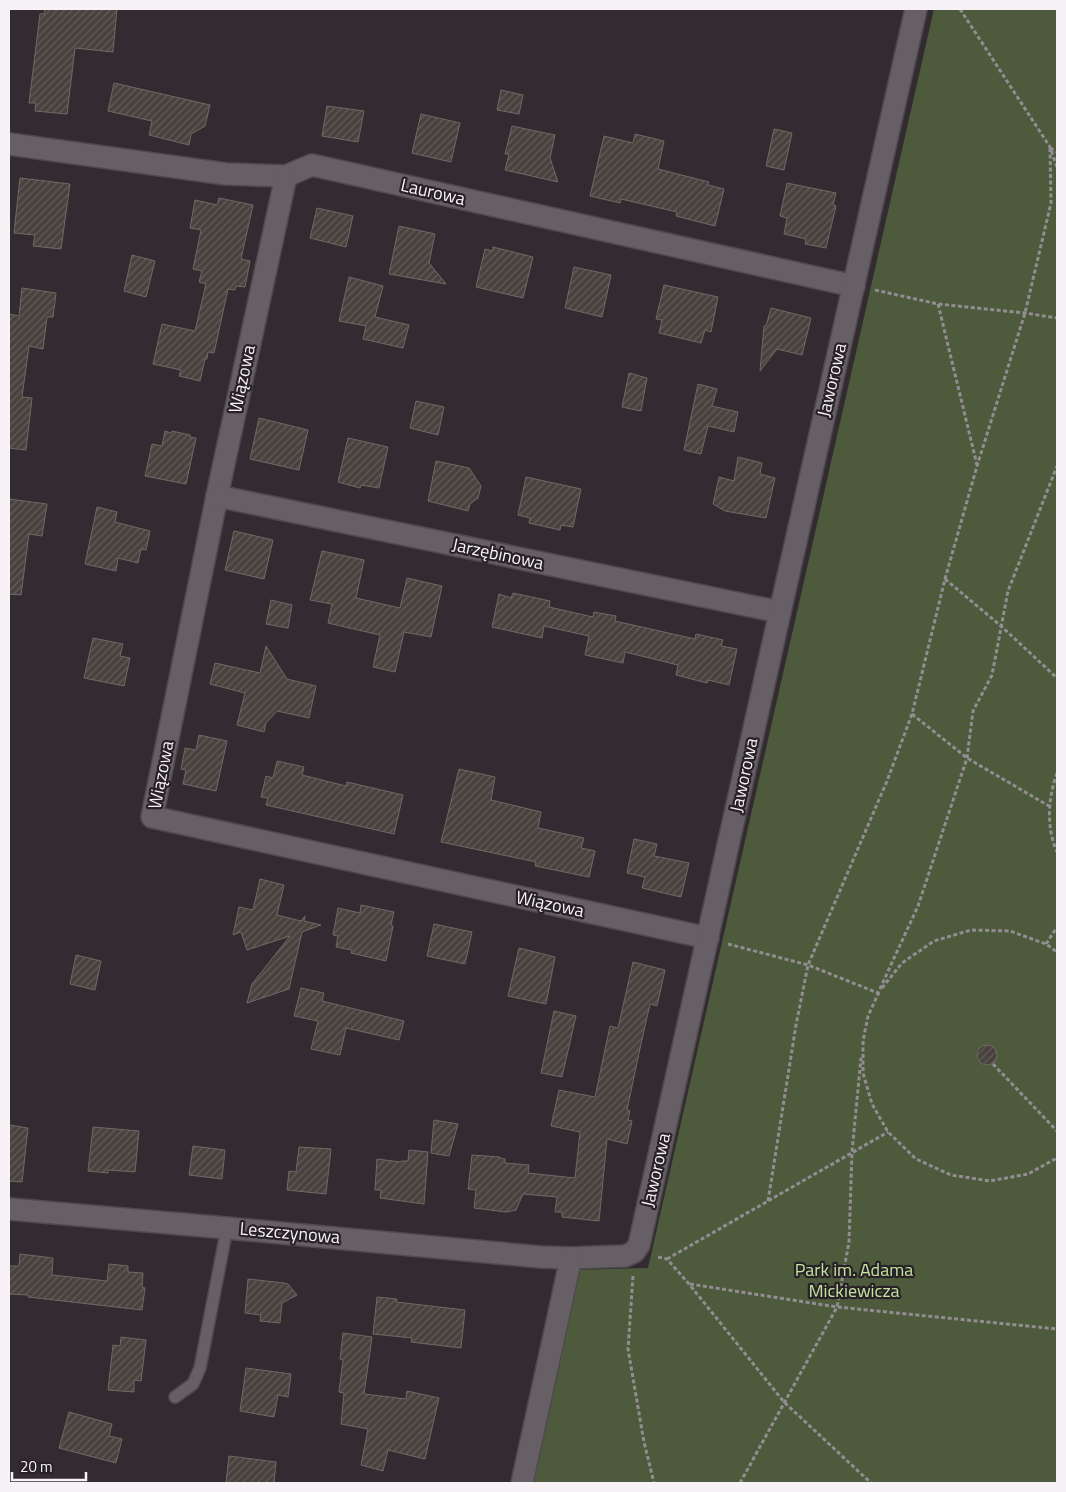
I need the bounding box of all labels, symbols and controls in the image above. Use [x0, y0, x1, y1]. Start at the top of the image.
street label: Laurowa [398, 171, 468, 212]
street label: Jaworowa [810, 340, 853, 420]
street label: Wiązowa [221, 342, 262, 415]
street label: Jarzębinowa [450, 531, 546, 576]
street label: Jaworowa [722, 735, 765, 815]
street label: Wiązowa [141, 738, 180, 811]
street label: Wiązowa [514, 883, 587, 924]
street label: Jaworowa [634, 1130, 677, 1210]
street label: Leszczynowa [239, 1215, 341, 1250]
park label: Park im. Adama Mickiewicza [795, 1256, 913, 1304]
scale bar [12, 1450, 86, 1482]
text: 20 m [20, 1455, 53, 1478]

